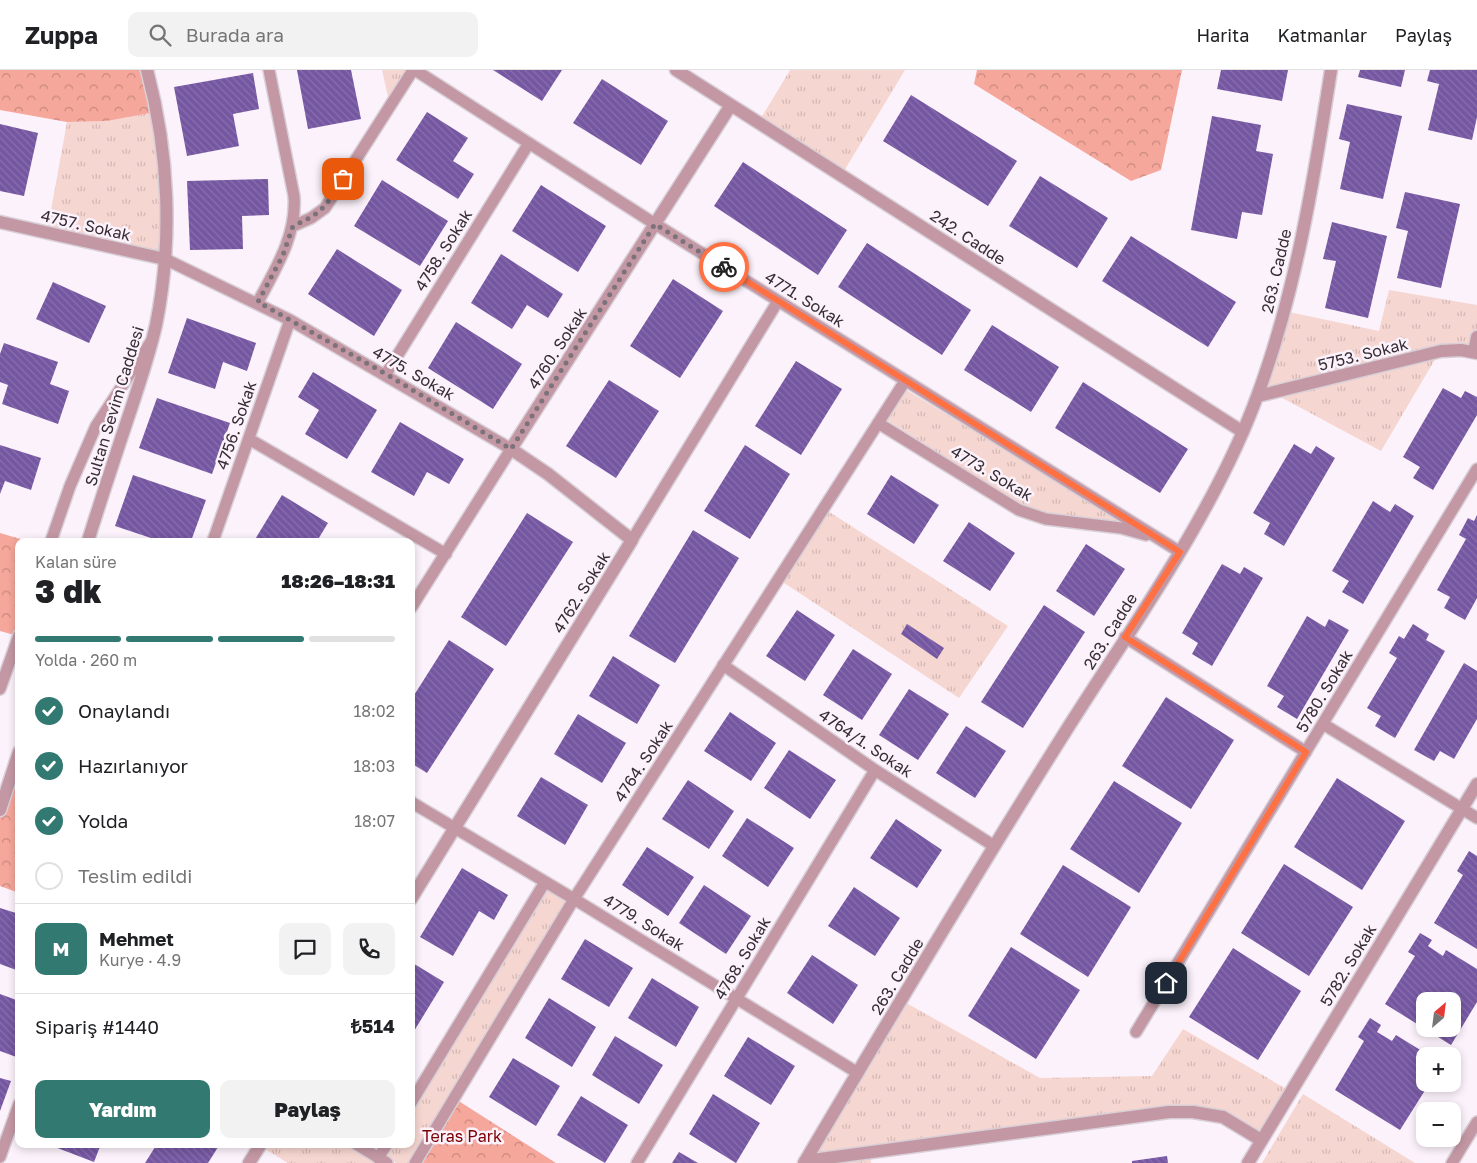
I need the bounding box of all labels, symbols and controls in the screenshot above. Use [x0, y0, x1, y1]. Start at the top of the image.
search box [128, 12, 478, 57]
text: Zuppa [25, 20, 98, 49]
icon: search [146, 21, 174, 49]
text: Burada ara [186, 23, 284, 46]
text: Harita [1196, 24, 1249, 46]
text: Katmanlar [1277, 24, 1367, 46]
text: Paylaş [1395, 24, 1452, 46]
pin [322, 158, 364, 200]
icon: bag [329, 165, 357, 193]
street label: 4757. Sokak [39, 205, 133, 245]
street label: 4758. Sokak [410, 205, 476, 295]
street label: 242. Cadde [926, 205, 1010, 269]
street label: 263. Cadde [1257, 227, 1295, 315]
courier [699, 242, 749, 292]
icon: bike [710, 253, 738, 281]
street label: 4771. Sokak [761, 267, 849, 331]
street label: 4760. Sokak [523, 303, 591, 393]
street label: Sultan Sevim Caddesi [80, 324, 148, 488]
street label: 5753. Sokak [1316, 333, 1410, 375]
street label: 4775. Sokak [369, 341, 459, 405]
street label: 4756. Sokak [211, 378, 261, 472]
street label: 4773. Sokak [948, 441, 1036, 505]
street label: 4762. Sokak [548, 547, 614, 637]
text: Kalan süre [35, 552, 116, 572]
text: 18:26–18:31 [281, 569, 395, 592]
text: 3 dk [35, 572, 102, 610]
street label: 263. Cadde [1079, 589, 1141, 673]
street label: 5780. Sokak [1291, 646, 1357, 736]
text: Yolda · 260 m [35, 650, 137, 670]
icon: check [35, 697, 63, 725]
text: Onaylandı [78, 699, 170, 722]
text: 18:02 [353, 701, 395, 721]
street label: 4764/1. Sokak [815, 704, 917, 782]
street label: 4764. Sokak [609, 716, 677, 806]
icon: check [35, 752, 63, 780]
text: Hazırlanıyor [78, 754, 188, 777]
text: 18:03 [353, 756, 395, 776]
icon: check [35, 807, 63, 835]
text: Yolda [78, 809, 128, 832]
text: 18:07 [354, 811, 395, 831]
text: Teslim edildi [78, 864, 192, 887]
street label: 4779. Sokak [600, 889, 688, 955]
street label: 4768. Sokak [709, 913, 775, 1003]
street label: 5782. Sokak [1316, 920, 1380, 1010]
button: chat [279, 923, 331, 975]
button: phone [343, 923, 395, 975]
text: Mehmet [99, 927, 174, 950]
street label: 263. Cadde [866, 934, 928, 1018]
text: M [53, 937, 69, 960]
text: Kurye · 4.9 [99, 950, 181, 970]
pin [1145, 962, 1187, 1004]
icon: home [1152, 969, 1180, 997]
north arrow [1416, 992, 1461, 1038]
map controls [1416, 992, 1461, 1147]
text: ₺514 [351, 1014, 395, 1037]
text: Sipariş #1440 [35, 1015, 159, 1038]
button: + [1416, 1047, 1461, 1092]
button: Yardım [35, 1080, 210, 1138]
button: Paylaş [220, 1080, 395, 1138]
button: − [1416, 1102, 1461, 1147]
park label: Teras Park [422, 1126, 502, 1146]

